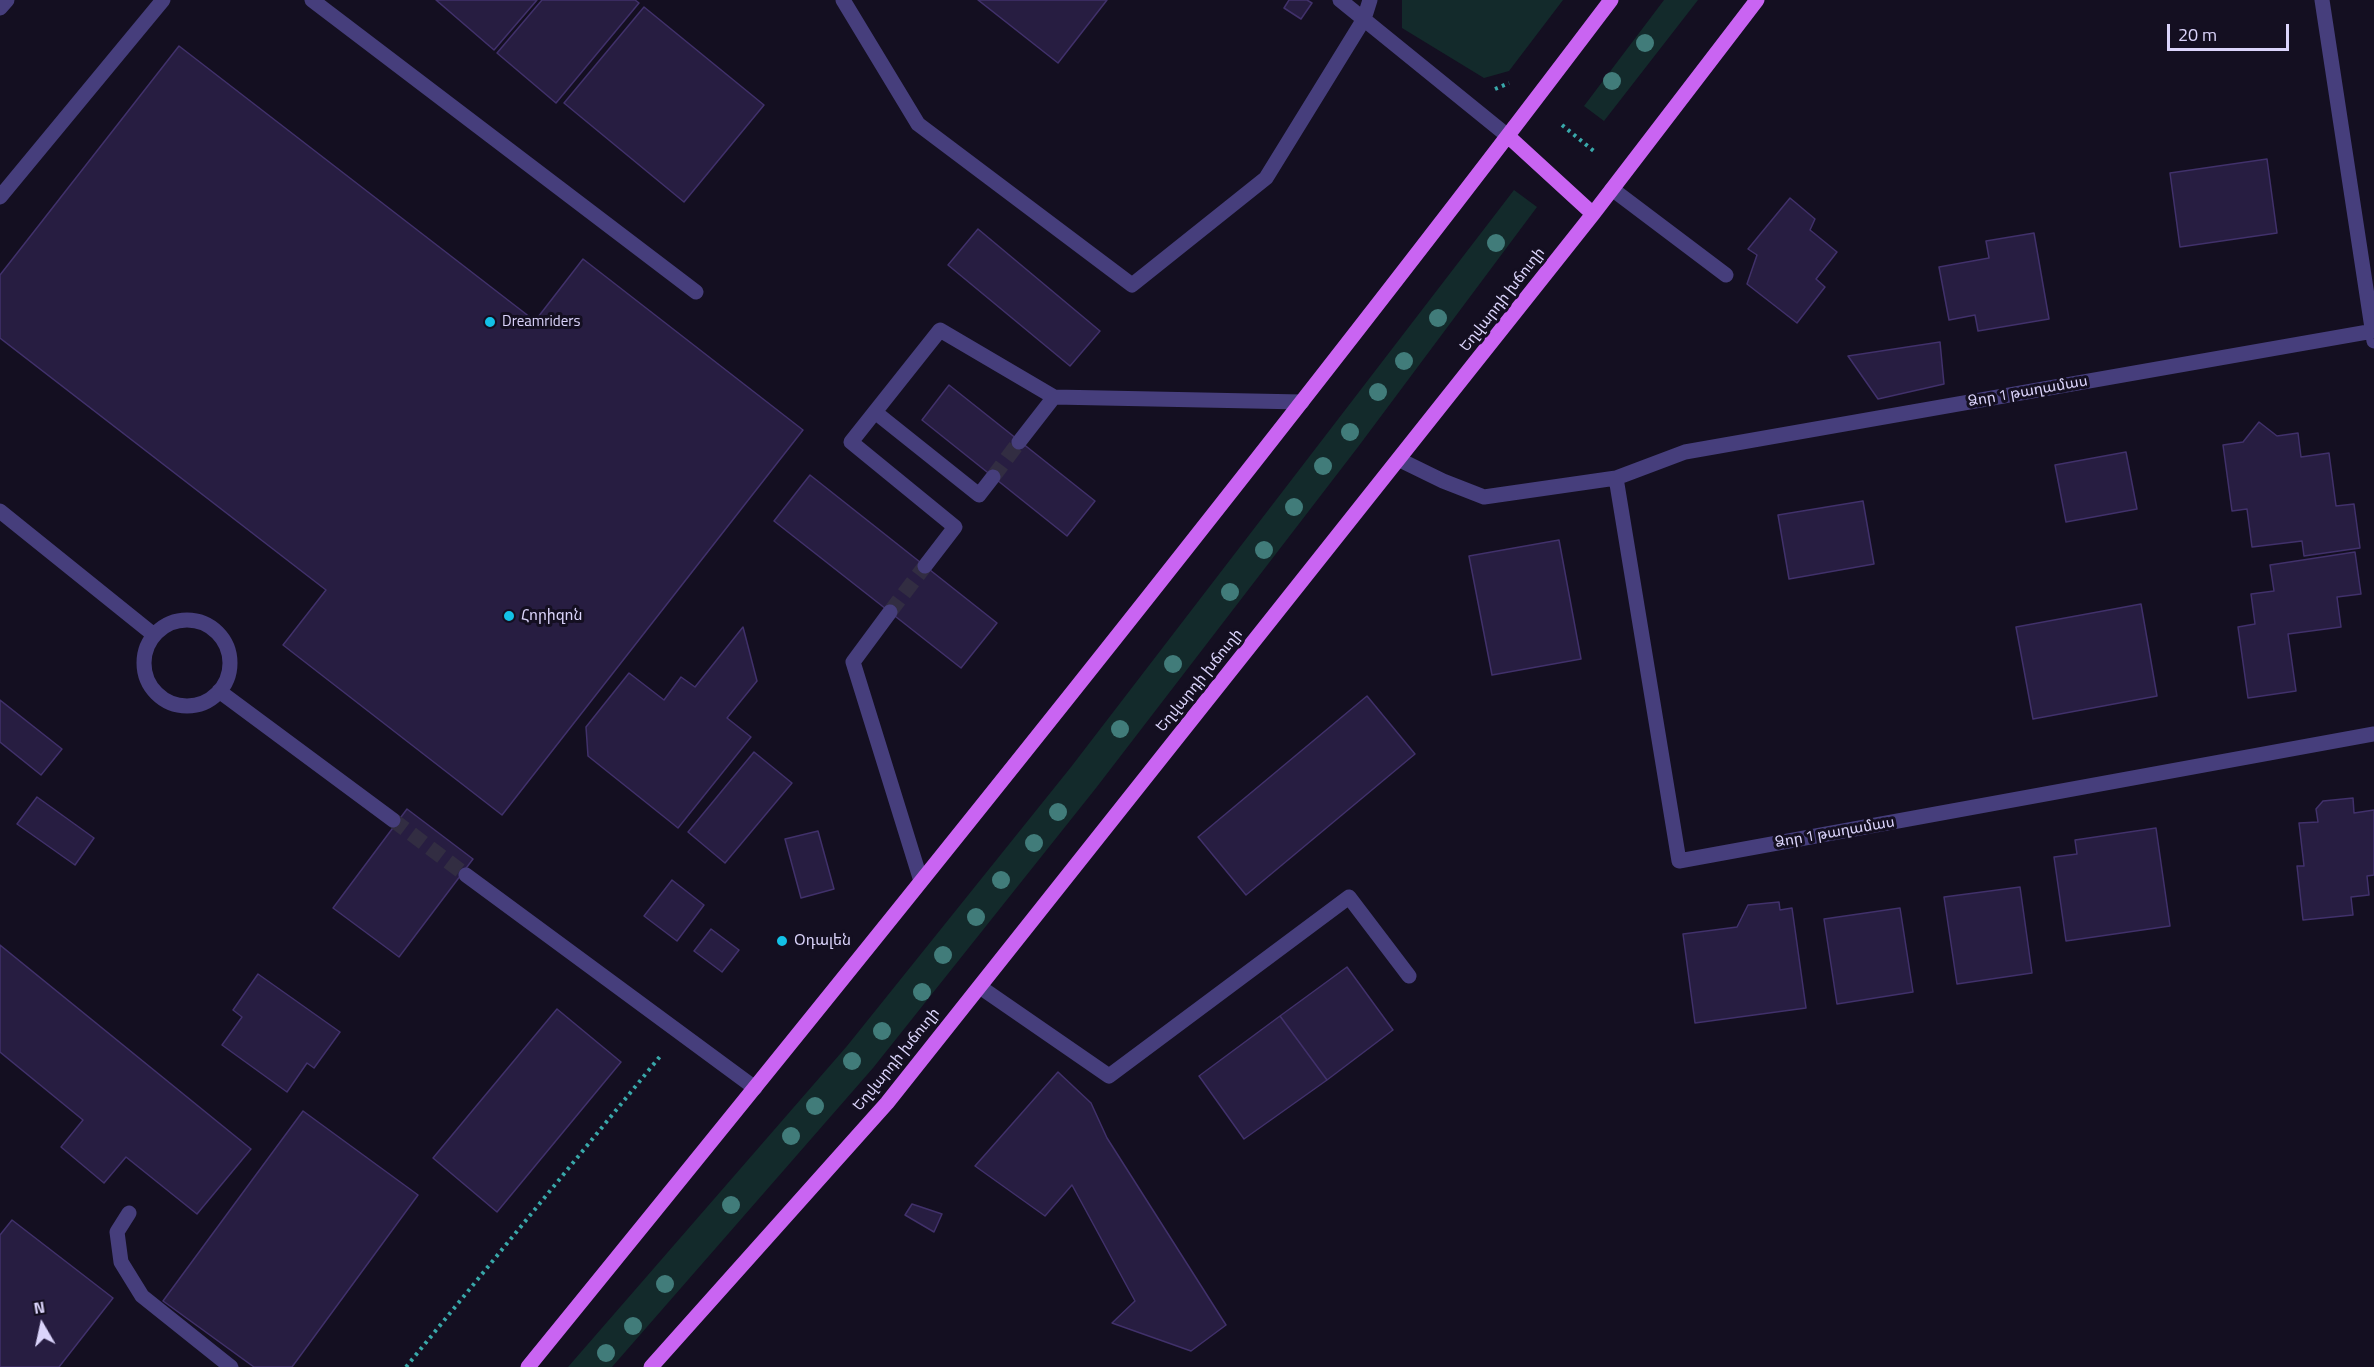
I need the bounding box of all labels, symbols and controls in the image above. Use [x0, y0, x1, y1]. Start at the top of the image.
scale bar [2170, 12, 2292, 50]
text: 20 m [2178, 21, 2217, 48]
street label: Եղվարդի խճուղի [1457, 244, 1549, 356]
place label: Dreamriders [502, 313, 580, 331]
marker: Dreamriders [483, 315, 497, 329]
street label: Ձոր 1 թաղամաս [1967, 373, 2089, 411]
place label: Հորիզոն [521, 607, 582, 625]
marker: Հորիզոն [502, 609, 516, 623]
street label: Եղվարդի խճուղի [1153, 626, 1247, 736]
street label: Ձոր 1 թաղամաս [1774, 814, 1896, 852]
place label: Օդալեն [794, 932, 851, 950]
marker: Օդալեն [775, 934, 789, 948]
street label: Եղվարդի խճուղի [850, 1005, 944, 1115]
north arrow [12, 1295, 72, 1355]
text: N [32, 1295, 47, 1320]

